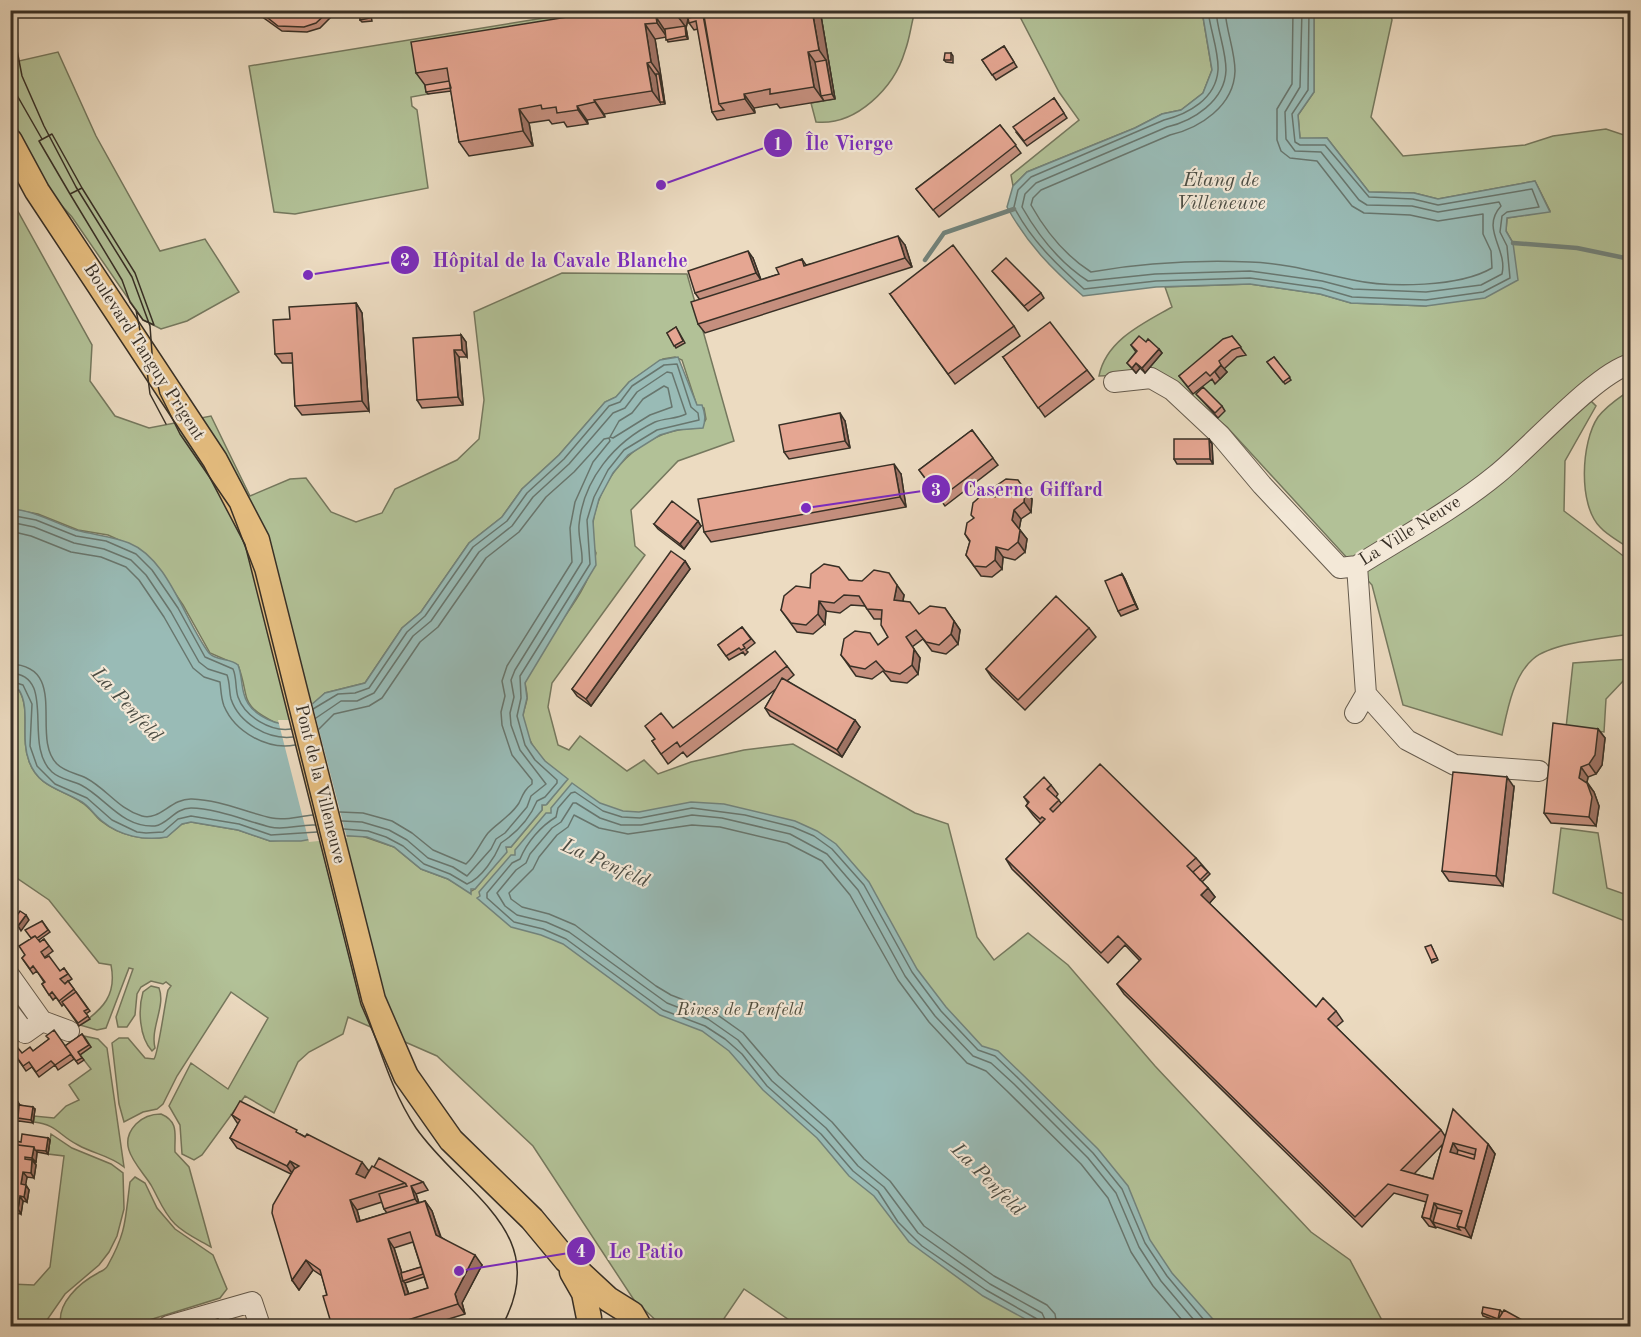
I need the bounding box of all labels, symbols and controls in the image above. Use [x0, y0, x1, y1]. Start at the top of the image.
callout: Île Vierge [763, 124, 905, 162]
text: Île Vierge [805, 131, 893, 155]
text: 1 [773, 136, 783, 154]
water label: Étang de Villeneuve [1176, 168, 1266, 214]
callout: Hôpital de la Cavale Blanche [390, 241, 699, 279]
text: 2 [400, 252, 410, 270]
text: Hôpital de la Cavale Blanche [432, 252, 688, 272]
street label: Boulevard Tanguy Prigent [80, 260, 208, 444]
callout: Caserne Giffard [921, 470, 1115, 508]
text: Caserne Giffard [963, 481, 1103, 501]
text: 3 [931, 482, 941, 500]
street label: La Ville Neuve [1356, 493, 1464, 569]
water label: La Penfeld [86, 663, 166, 746]
street label: Pont de la Villeneuve [292, 703, 348, 865]
water label: La Penfeld [557, 835, 652, 892]
park label: Rives de Penfeld [676, 1001, 804, 1019]
water label: La Penfeld [946, 1139, 1027, 1220]
callout: Le Patio [566, 1232, 695, 1270]
text: 4 [576, 1243, 586, 1261]
text: Le Patio [608, 1243, 684, 1263]

